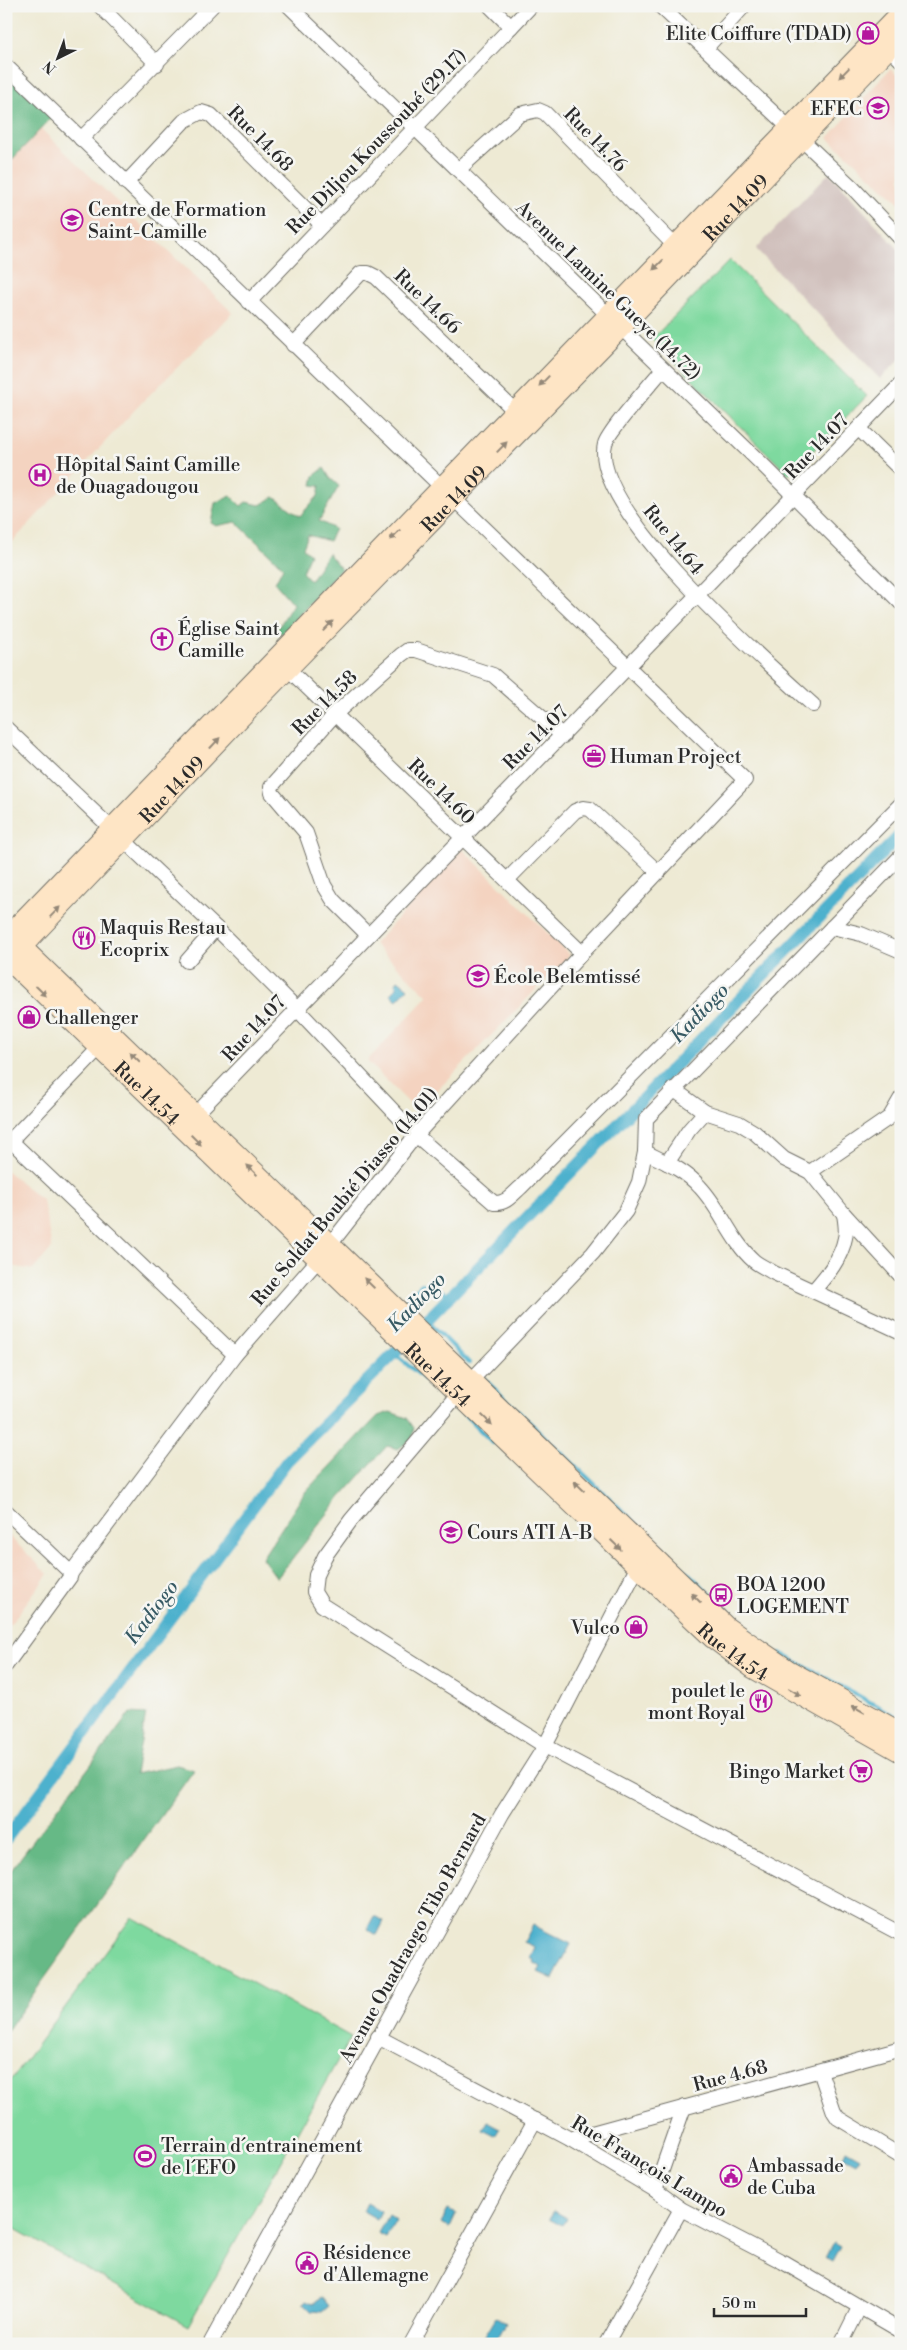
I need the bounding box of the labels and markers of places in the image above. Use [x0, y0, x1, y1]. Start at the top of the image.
shop icon: Elite Coiffure (TDAD) [856, 21, 880, 45]
place label: Elite Coiffure (TDAD) [666, 22, 852, 46]
school or university icon: EFEC [866, 96, 890, 120]
place label: EFEC [810, 97, 862, 121]
place label: Centre de Formation Saint-Camille [88, 198, 266, 244]
school or university icon: Centre de Formation Saint-Camille [60, 208, 84, 232]
place label: Hôpital Saint Camille de Ouagadougou [56, 453, 240, 499]
hospital icon: Hôpital Saint Camille de Ouagadougou [28, 463, 52, 487]
place label: Église Saint Camille [178, 616, 280, 663]
church icon: Église Saint Camille [150, 627, 174, 651]
office icon: Human Project [582, 744, 606, 768]
place label: Human Project [610, 745, 742, 769]
place label: Maquis Restau Ecoprix [100, 916, 226, 962]
restaurant icon: Maquis Restau Ecoprix [72, 926, 96, 950]
school or university icon: École Belemtissé [466, 964, 490, 988]
place label: École Belemtissé [494, 964, 641, 989]
shop icon: Challenger [17, 1005, 41, 1029]
place label: Challenger [45, 1006, 139, 1030]
school or university icon: Cours ATI A-B [439, 1520, 463, 1544]
place label: Cours ATI A-B [467, 1521, 593, 1545]
place label: BOA 1200 LOGEMENT [736, 1573, 849, 1619]
bus stop icon: BOA 1200 LOGEMENT [709, 1583, 733, 1607]
shop icon: Vulco [624, 1615, 648, 1639]
place label: Vulco [570, 1616, 620, 1640]
place label: poulet le mont Royal [648, 1679, 745, 1725]
restaurant icon: poulet le mont Royal [749, 1689, 773, 1713]
supermarket icon: Bingo Market [849, 1759, 873, 1783]
place label: Bingo Market [728, 1760, 845, 1784]
place label: Terrain d´entrainement de l´EFO [161, 2134, 363, 2180]
sports icon: Terrain d´entrainement de l´EFO [133, 2144, 157, 2168]
place label: Ambassade de Cuba [746, 2154, 844, 2200]
public building icon: Ambassade de Cuba [719, 2164, 743, 2188]
place label: Résidence d'Allemagne [323, 2241, 429, 2287]
public building icon: Résidence d'Allemagne [295, 2251, 319, 2275]

